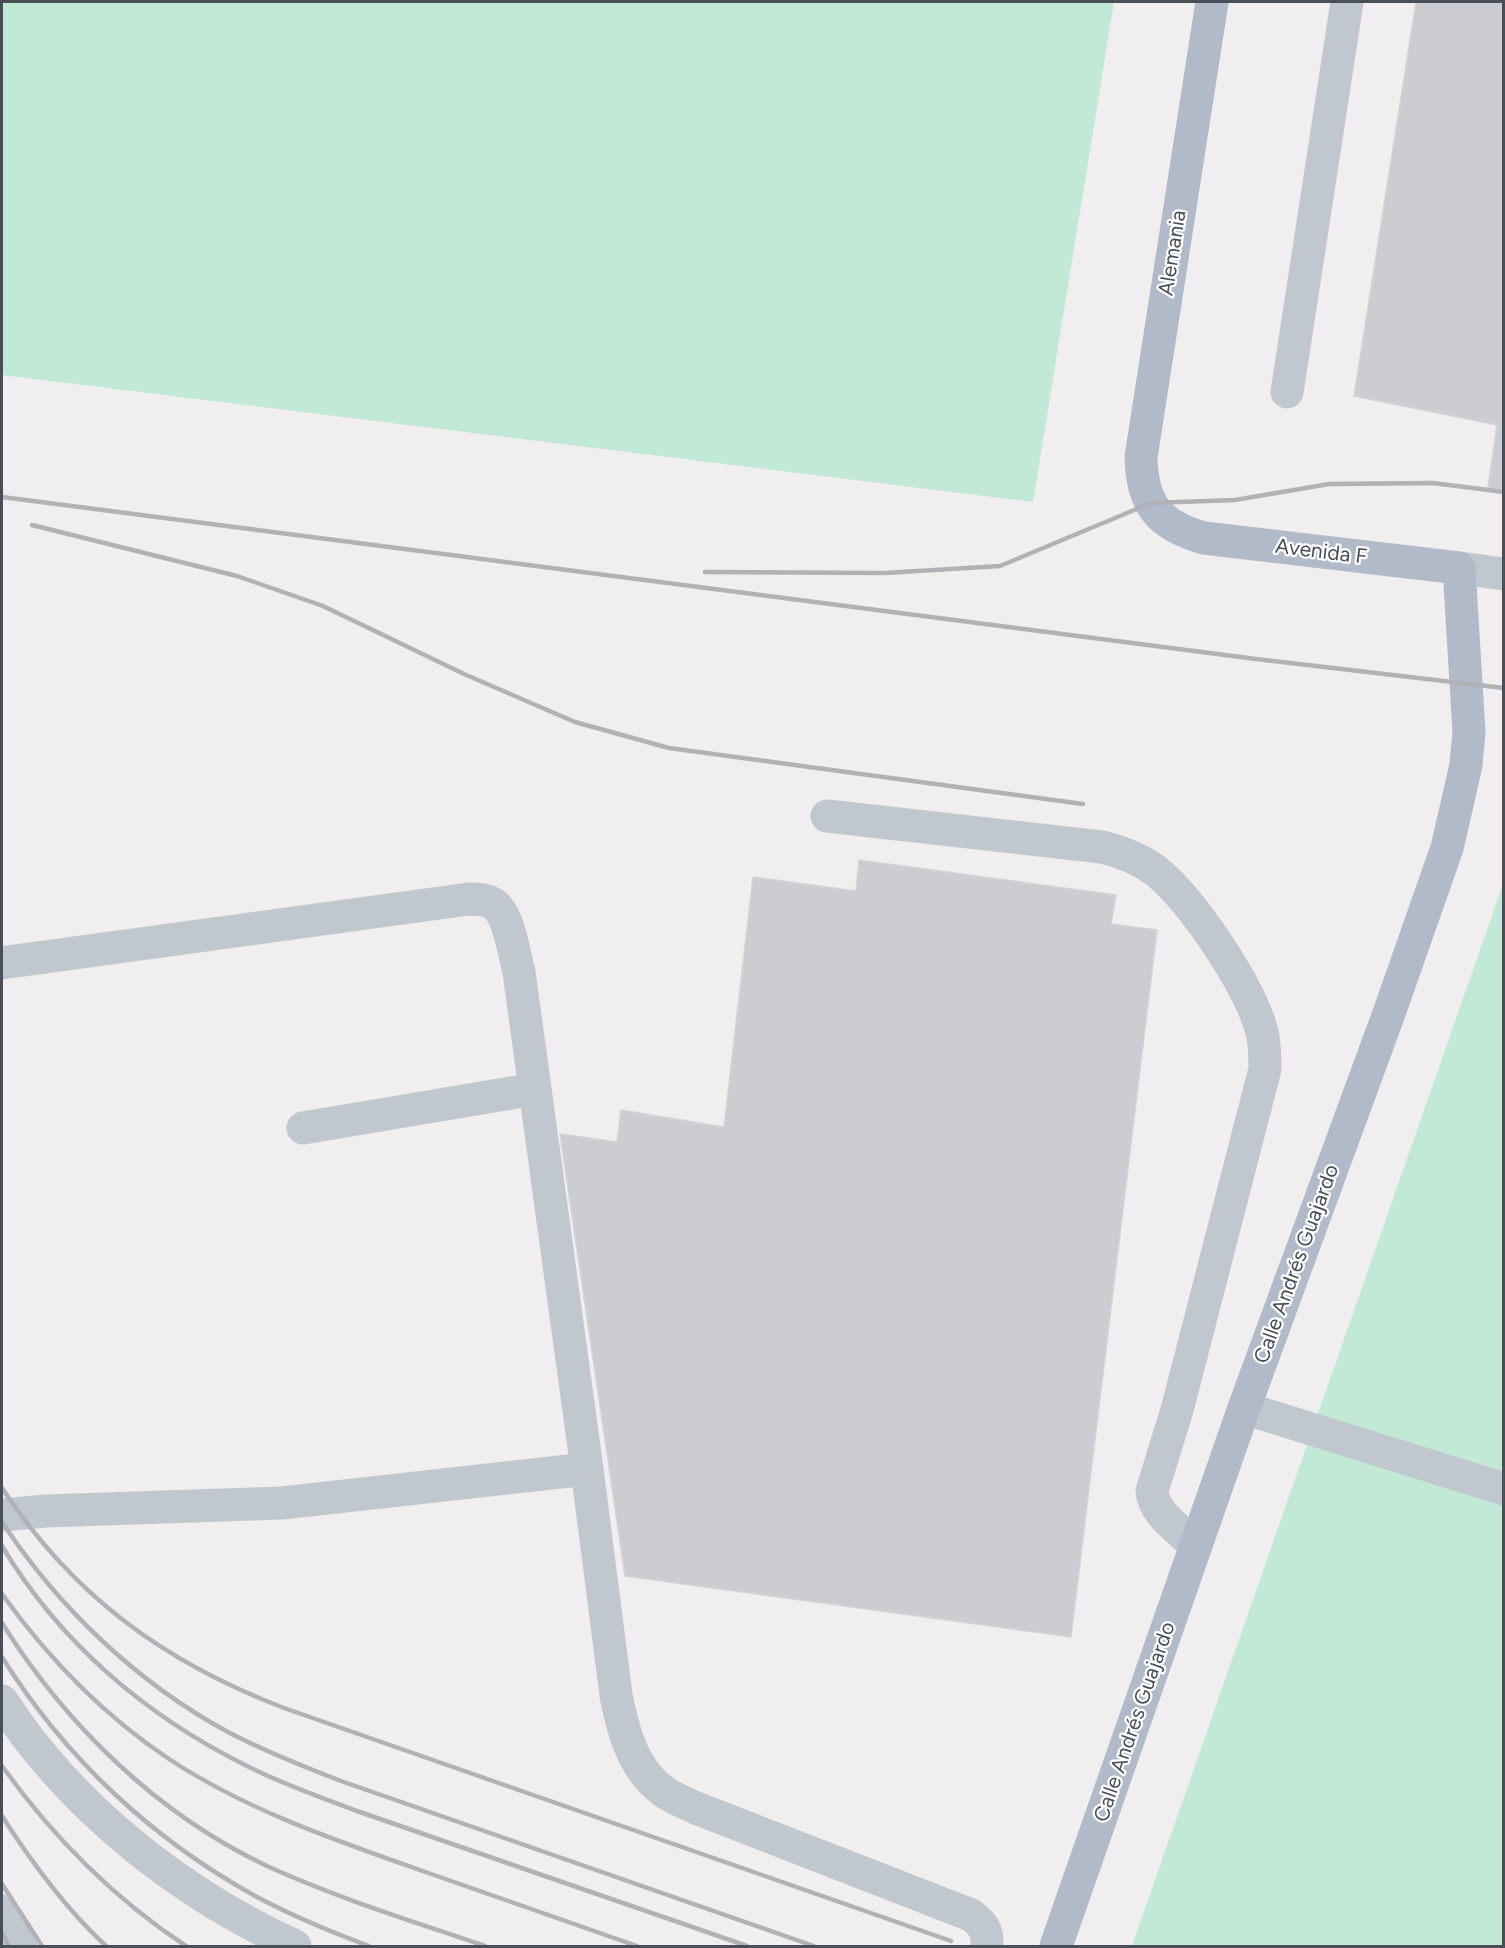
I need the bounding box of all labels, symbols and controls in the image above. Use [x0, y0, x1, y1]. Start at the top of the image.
street label: Alemania [1154, 208, 1192, 298]
street label: Avenida F [1274, 534, 1368, 570]
street label: Calle Andrés Guajardo [1249, 1161, 1345, 1367]
street label: Calle Andrés Guajardo [1089, 1619, 1181, 1825]

